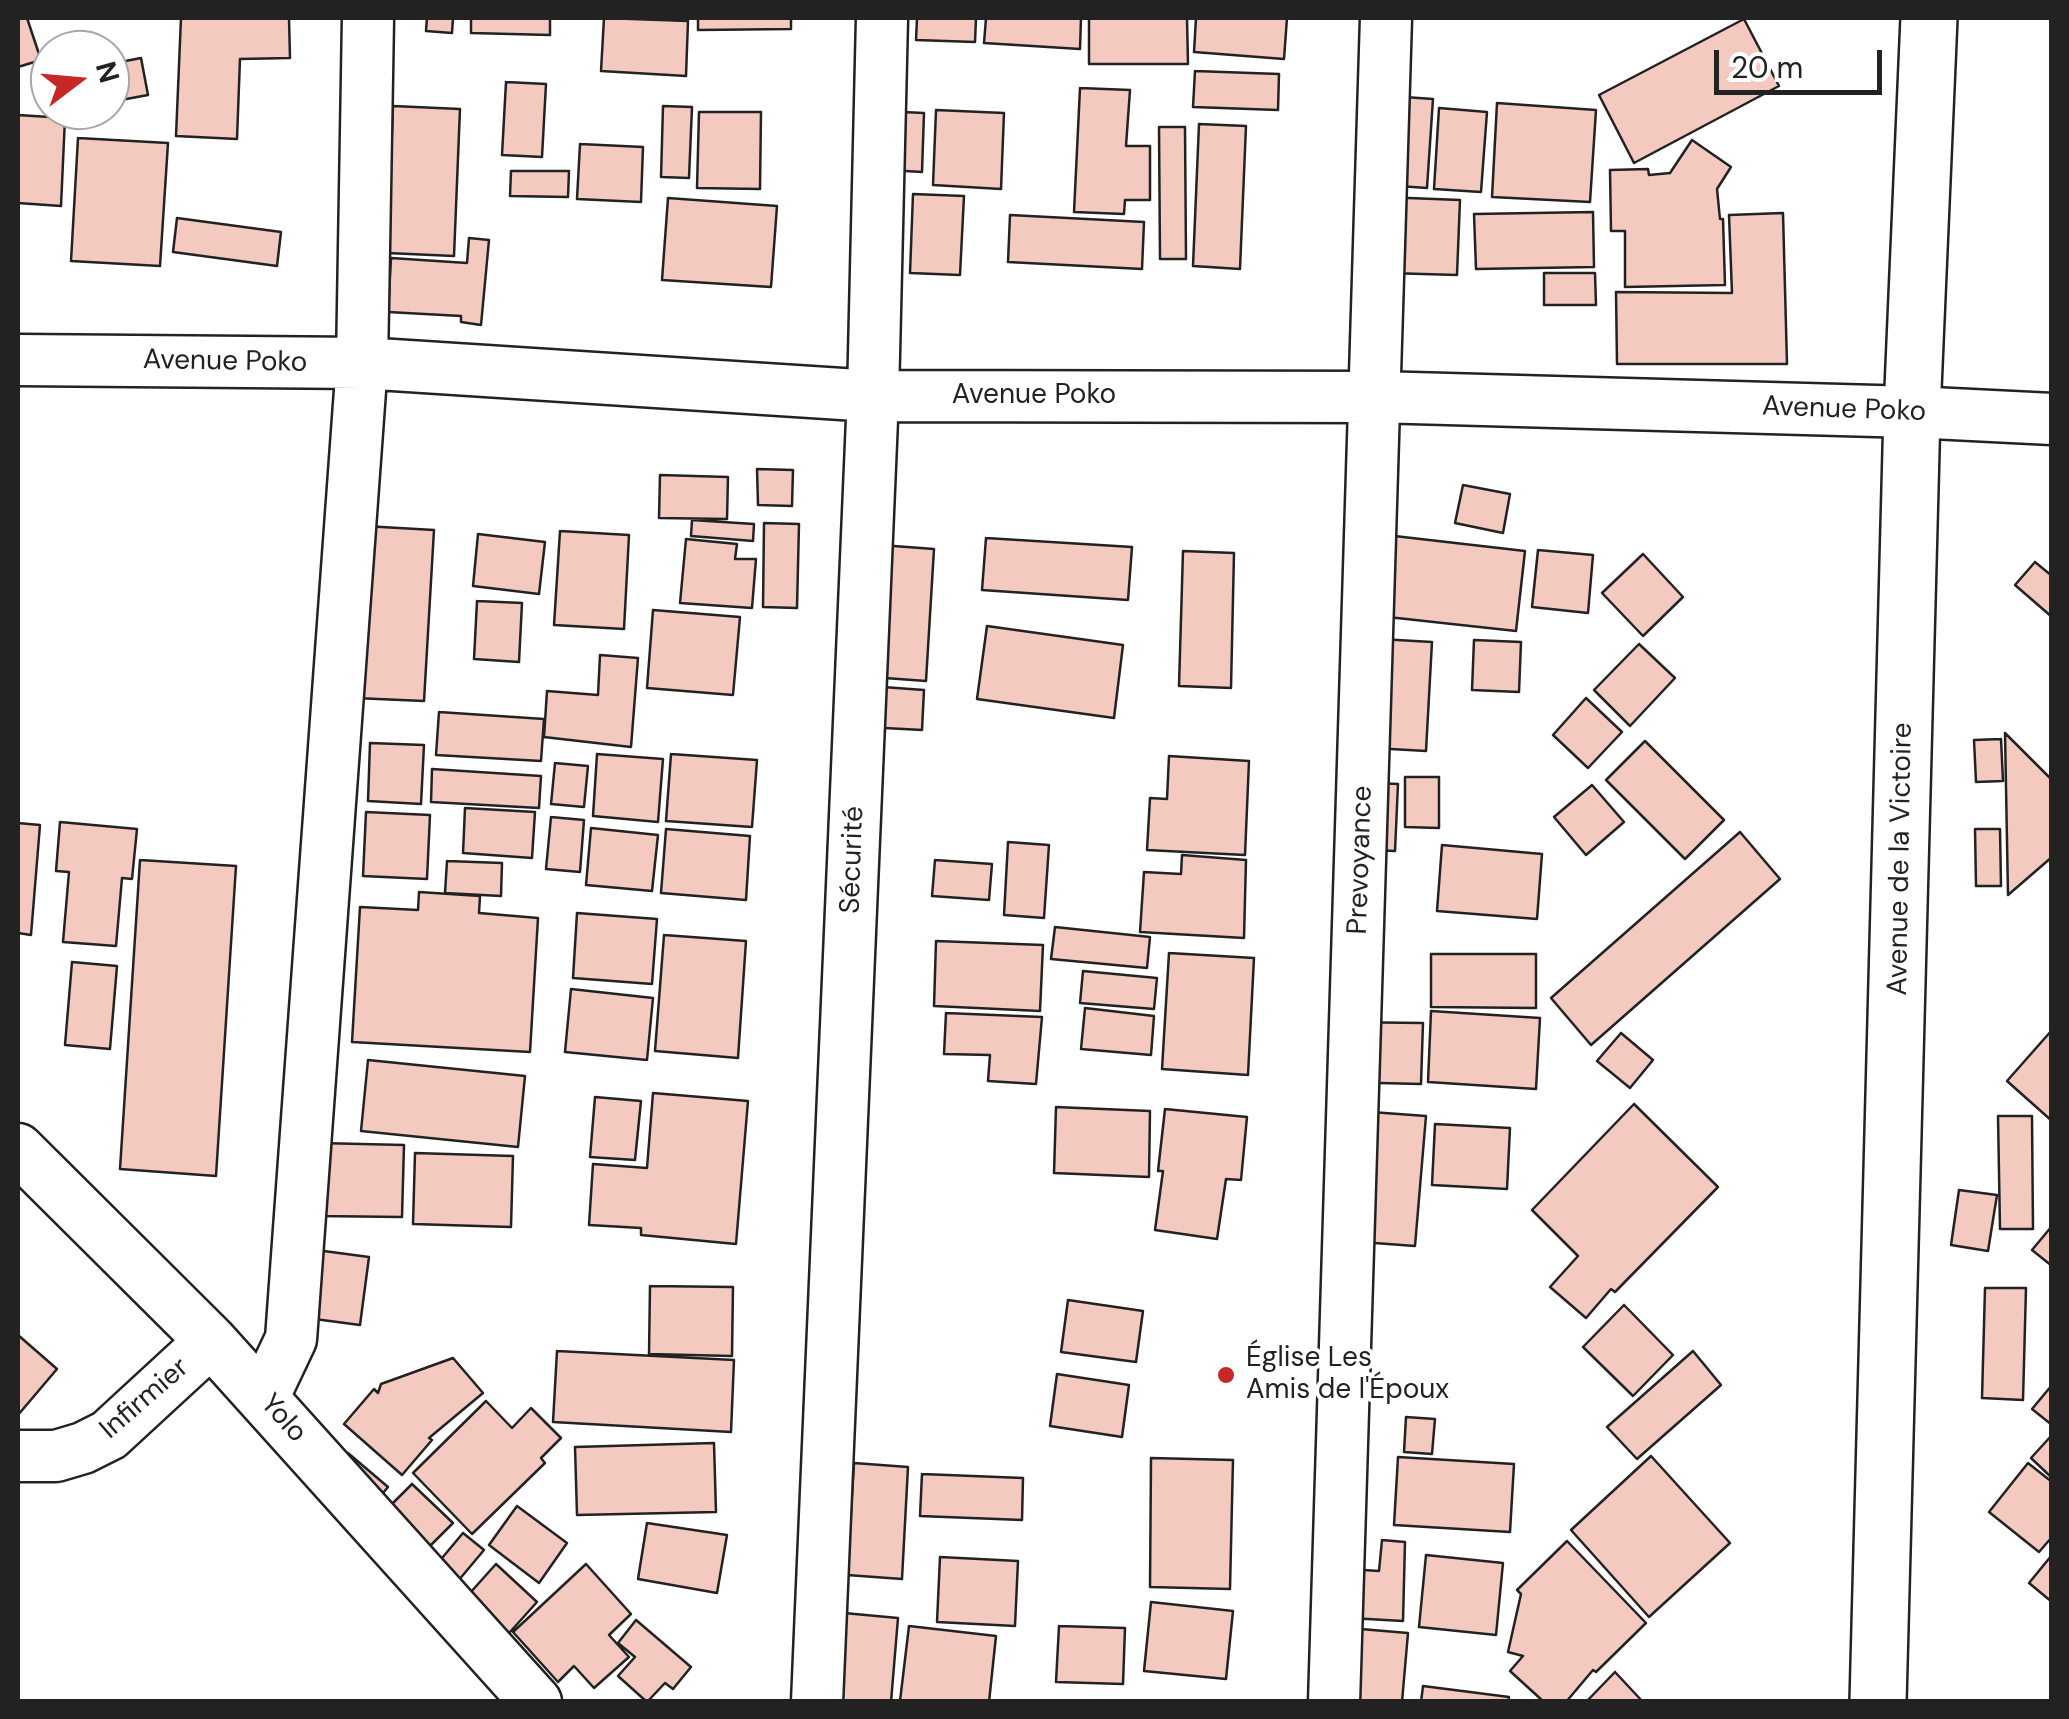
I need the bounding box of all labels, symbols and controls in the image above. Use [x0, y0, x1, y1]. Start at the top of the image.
north arrow [30, 30, 130, 130]
scale bar [1719, 30, 1886, 92]
text: 20 m [1731, 48, 1803, 87]
text: N [87, 57, 128, 87]
street label: Avenue Poko [143, 344, 307, 380]
street label: Avenue Poko [952, 379, 1116, 413]
street label: Avenue Poko [1761, 390, 1927, 430]
street label: Avenue de la Victoire [1882, 722, 1920, 996]
street label: Prevoyance [1342, 785, 1380, 935]
street label: Sécurité [834, 806, 872, 914]
place label: Église Les Amis de l'Époux [1246, 1342, 1449, 1408]
street label: Infirmier [94, 1351, 196, 1447]
marker: Église Les Amis de l'Époux [1215, 1364, 1237, 1386]
street label: Yolo [253, 1388, 313, 1450]

